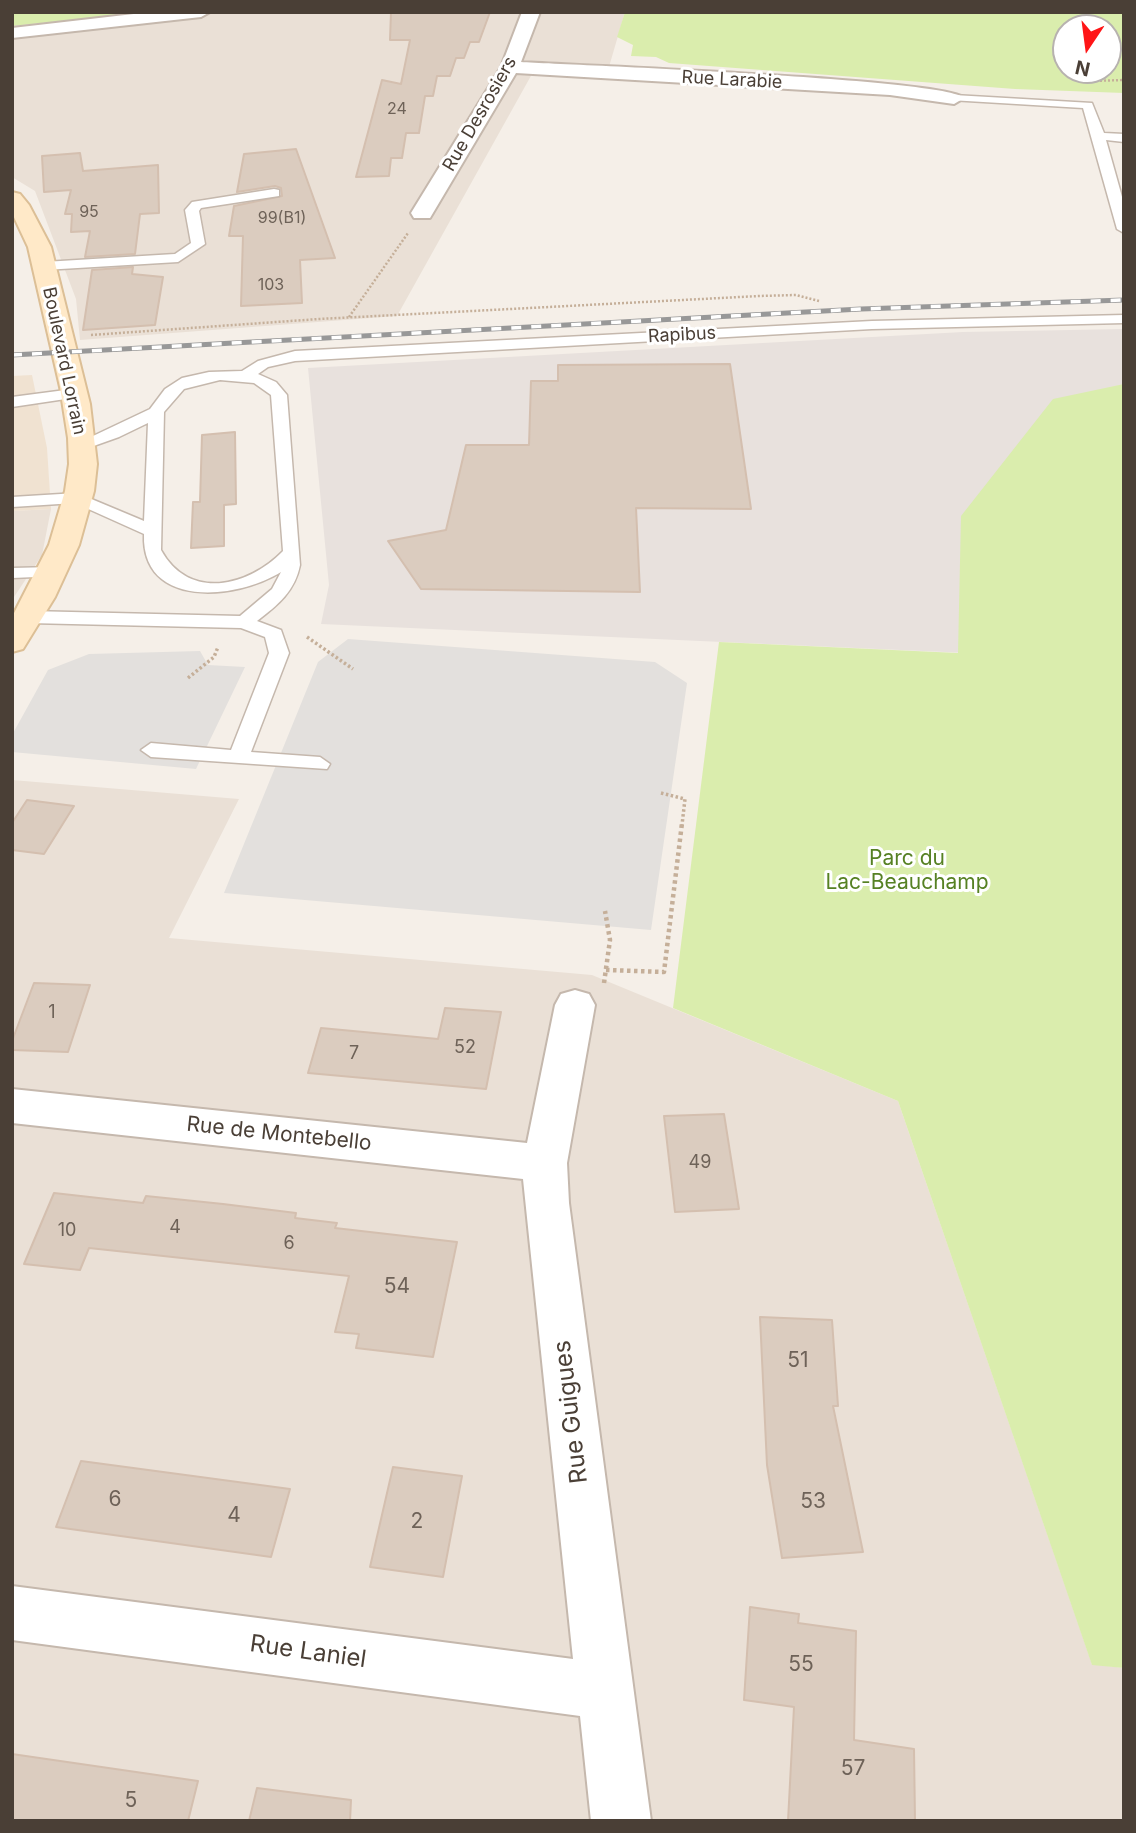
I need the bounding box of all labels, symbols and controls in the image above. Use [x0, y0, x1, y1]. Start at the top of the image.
north arrow [1052, 14, 1122, 84]
street label: Rue Desrosiers [438, 53, 522, 175]
text: N [1073, 55, 1092, 81]
street label: Rue Larabie [681, 67, 783, 93]
house number: 24 [387, 99, 407, 119]
house number: 95 [79, 202, 99, 222]
house number: 99(B1) [258, 208, 306, 228]
house number: 103 [258, 275, 284, 295]
street label: Boulevard Lorrain [38, 285, 90, 437]
street label: Rapibus [647, 322, 717, 348]
park label: Parc du Lac-Beauchamp [825, 846, 989, 896]
house number: 1 [48, 1002, 56, 1024]
house number: 52 [454, 1037, 476, 1059]
house number: 7 [349, 1043, 359, 1065]
street label: Rue de Montebello [185, 1112, 373, 1156]
house number: 49 [689, 1152, 711, 1174]
house number: 4 [169, 1217, 181, 1239]
house number: 10 [58, 1220, 76, 1242]
house number: 6 [283, 1233, 295, 1255]
house number: 54 [384, 1274, 410, 1300]
street label: Rue Guigues [548, 1339, 594, 1485]
house number: 51 [787, 1348, 809, 1374]
house number: 6 [108, 1487, 122, 1513]
house number: 53 [800, 1489, 826, 1515]
house number: 4 [227, 1503, 241, 1529]
house number: 2 [411, 1509, 423, 1535]
street label: Rue Laniel [248, 1630, 368, 1674]
house number: 55 [788, 1652, 814, 1678]
house number: 57 [841, 1756, 865, 1782]
house number: 5 [125, 1788, 137, 1814]

